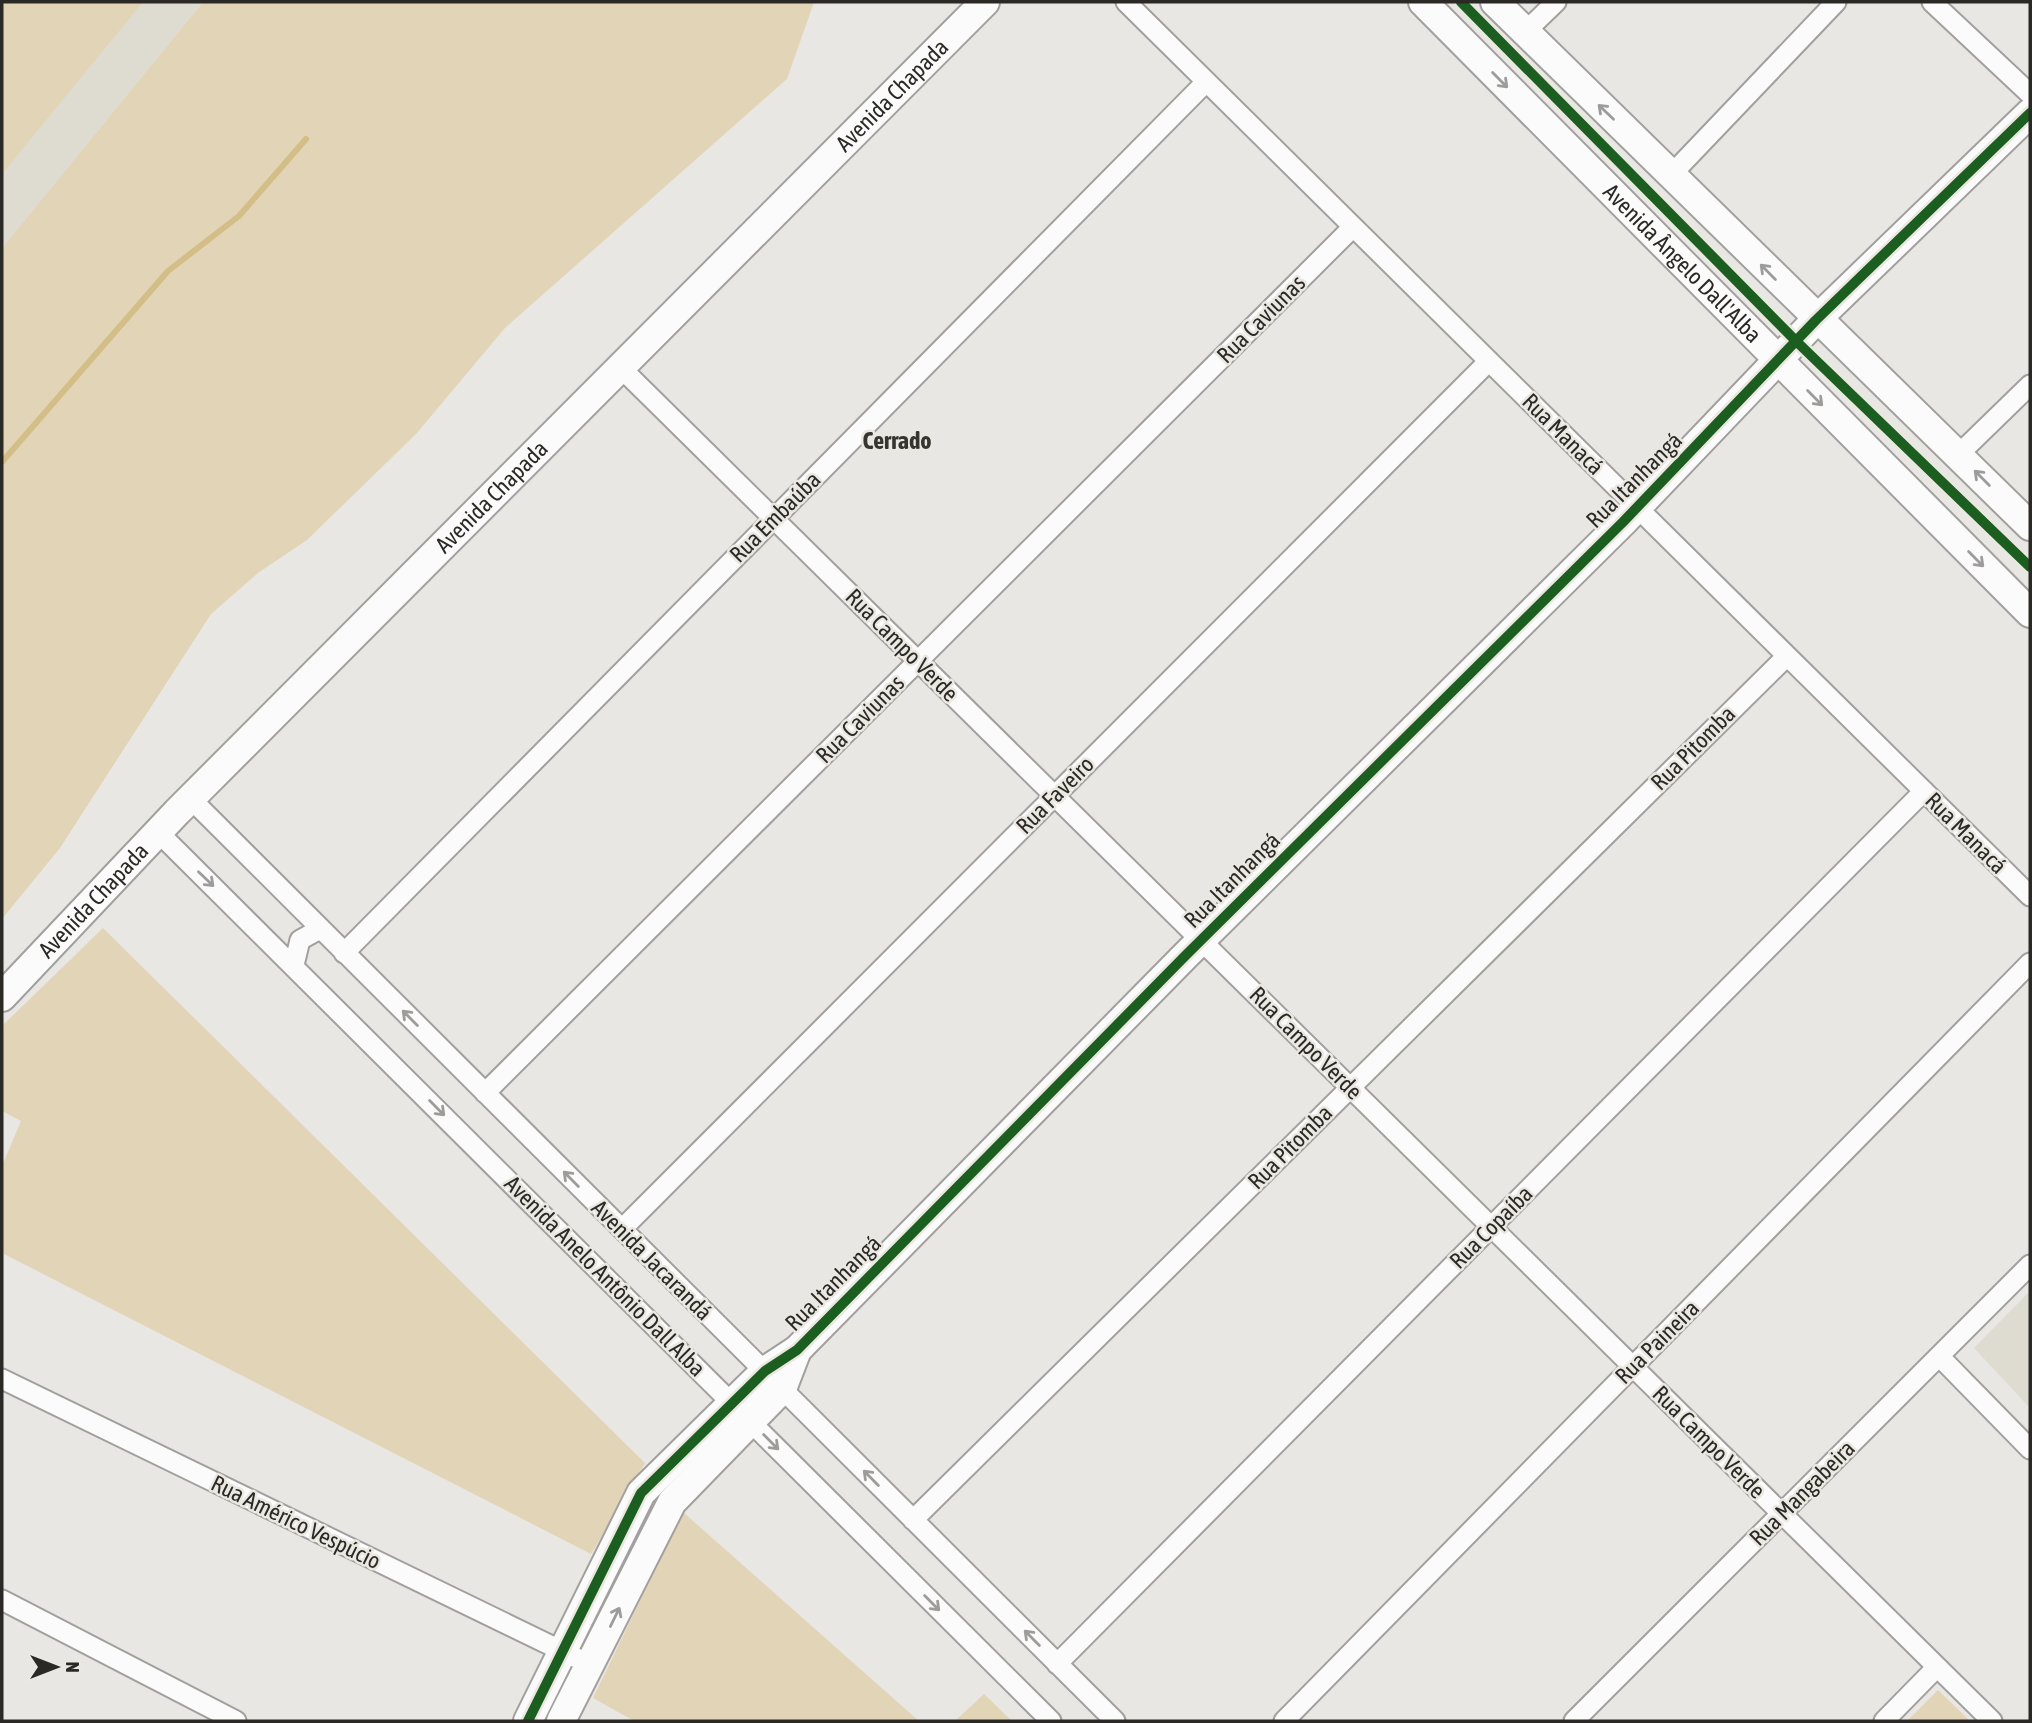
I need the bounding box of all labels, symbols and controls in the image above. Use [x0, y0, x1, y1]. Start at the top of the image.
street label: Avenida Chapada [831, 34, 953, 157]
one-way arrow [1491, 71, 1508, 88]
one-way arrow [1598, 103, 1615, 120]
street label: Avenida Ângelo Dall'Alba [1598, 178, 1767, 348]
one-way arrow [1760, 264, 1777, 281]
street label: Rua Caviunas [1212, 270, 1310, 368]
street label: Rua Manacá [1517, 388, 1609, 480]
one-way arrow [1806, 389, 1823, 406]
district label: Cerrado [862, 427, 932, 454]
street label: Rua Itanhangá [1581, 427, 1687, 533]
street label: Avenida Chapada [430, 435, 553, 558]
street label: Rua Embaúba [724, 466, 826, 568]
one-way arrow [1974, 469, 1991, 486]
one-way arrow [1968, 550, 1985, 567]
street label: Rua Campo Verde [840, 583, 964, 707]
street label: Rua Caviunas [811, 670, 909, 768]
street label: Rua Pitomba [1646, 701, 1740, 795]
street label: Rua Faveiro [1011, 751, 1099, 839]
street label: Rua Manacá [1920, 787, 2012, 879]
street label: Rua Itanhangá [1179, 827, 1285, 933]
street label: Avenida Chapada [33, 838, 154, 963]
one-way arrow [197, 870, 214, 887]
street label: Rua Campo Verde [1244, 981, 1368, 1105]
one-way arrow [401, 1010, 418, 1027]
one-way arrow [428, 1099, 445, 1116]
street label: Rua Pitomba [1243, 1100, 1337, 1194]
street label: Avenida Anelo Antônio Dall Alba [499, 1170, 711, 1382]
one-way arrow [563, 1170, 580, 1187]
street label: Rua Copaíba [1444, 1180, 1538, 1274]
street label: Avenida Jacarandá [587, 1195, 717, 1325]
street label: Rua Itanhangá [780, 1230, 886, 1336]
street label: Rua Paineira [1610, 1295, 1704, 1389]
street label: Rua Campo Verde [1647, 1380, 1771, 1504]
one-way arrow [763, 1434, 780, 1451]
street label: Rua Mangabeira [1744, 1435, 1860, 1551]
one-way arrow [862, 1469, 879, 1486]
street label: Rua Américo Vespúcio [207, 1470, 385, 1574]
one-way arrow [924, 1594, 941, 1611]
one-way arrow [609, 1607, 623, 1628]
one-way arrow [1023, 1630, 1040, 1647]
north arrow [21, 1632, 91, 1702]
text: N [62, 1661, 84, 1673]

